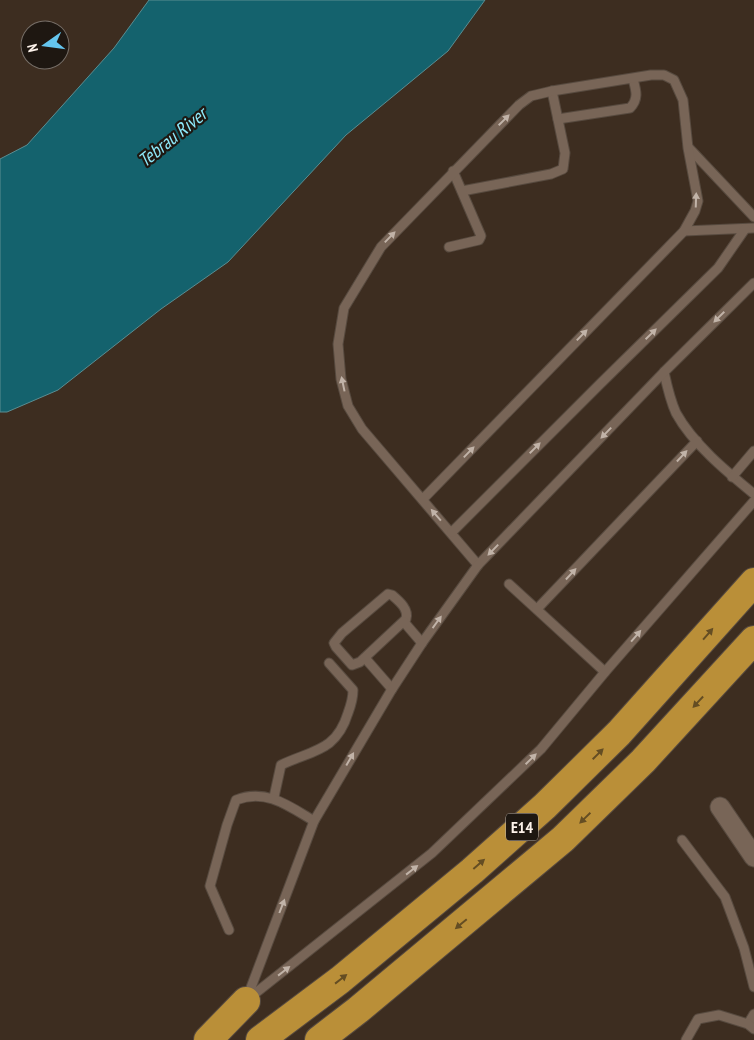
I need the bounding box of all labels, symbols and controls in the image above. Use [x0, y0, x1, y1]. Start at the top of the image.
north arrow [20, 20, 70, 70]
text: N [23, 42, 42, 54]
water label: Tebrau River [133, 100, 213, 172]
one-way arrow [498, 114, 510, 126]
one-way arrow [692, 191, 700, 207]
one-way arrow [384, 231, 396, 243]
one-way arrow [714, 311, 726, 323]
one-way arrow [644, 328, 656, 340]
one-way arrow [576, 330, 588, 342]
one-way arrow [339, 377, 347, 392]
one-way arrow [600, 427, 612, 439]
one-way arrow [529, 442, 541, 454]
one-way arrow [463, 446, 475, 458]
one-way arrow [676, 450, 688, 462]
one-way arrow [430, 509, 442, 521]
one-way arrow [487, 544, 499, 556]
one-way arrow [565, 568, 577, 580]
one-way arrow [432, 615, 442, 629]
one-way arrow [702, 628, 714, 640]
one-way arrow [630, 630, 642, 642]
one-way arrow [692, 696, 704, 708]
one-way arrow [592, 748, 604, 760]
one-way arrow [346, 753, 355, 766]
one-way arrow [524, 753, 536, 765]
one-way arrow [579, 812, 591, 824]
road number: E14 [506, 814, 538, 840]
one-way arrow [473, 859, 486, 870]
one-way arrow [405, 864, 418, 875]
one-way arrow [278, 898, 286, 913]
one-way arrow [455, 919, 468, 930]
one-way arrow [277, 965, 290, 976]
one-way arrow [334, 974, 347, 985]

